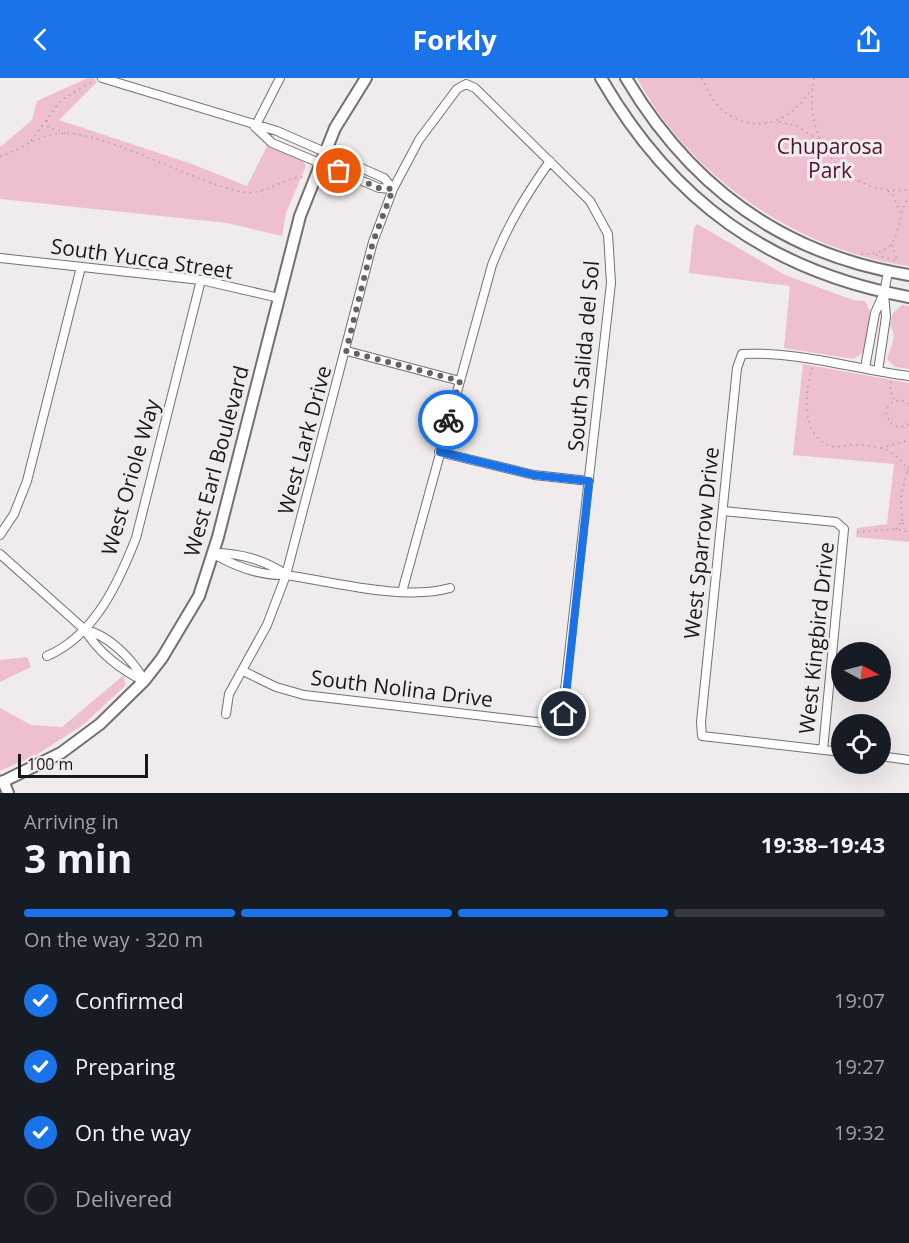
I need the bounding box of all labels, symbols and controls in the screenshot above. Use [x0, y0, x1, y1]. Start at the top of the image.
text: Forkly [412, 21, 497, 58]
icon: back [24, 23, 57, 56]
icon: share [852, 23, 885, 56]
park label: Chuparosa Park [777, 132, 883, 184]
pin [313, 145, 364, 196]
icon: bag [322, 154, 355, 187]
street label: South Yucca Street [49, 231, 235, 285]
street label: South Salida del Sol [561, 259, 605, 453]
street label: West Earl Boulevard [177, 362, 255, 560]
street label: West Lark Drive [271, 362, 337, 518]
courier [418, 390, 478, 450]
street label: West Oriole Way [94, 395, 166, 558]
icon: bike [432, 404, 465, 437]
street label: West Sparrow Drive [677, 446, 725, 640]
street label: West Kingbird Drive [792, 541, 840, 735]
north arrow [831, 642, 891, 702]
map controls [831, 642, 891, 774]
street label: South Nolina Drive [309, 663, 495, 713]
pin [538, 688, 589, 739]
icon: home [547, 697, 580, 730]
button: locate [831, 714, 891, 774]
scale bar [18, 751, 148, 778]
text: 100 m [27, 753, 73, 775]
text: Arriving in [24, 808, 119, 835]
text: 19:38–19:43 [761, 829, 885, 859]
text: 3 min [24, 831, 132, 884]
text: On the way · 320 m [24, 926, 203, 953]
icon: check [24, 984, 57, 1017]
text: Confirmed [75, 985, 184, 1015]
text: 19:07 [834, 987, 885, 1014]
icon: check [24, 1050, 57, 1083]
text: Preparing [75, 1051, 175, 1081]
text: 19:27 [834, 1053, 885, 1080]
icon: check [24, 1116, 57, 1149]
text: On the way [75, 1117, 191, 1147]
text: 19:32 [834, 1119, 885, 1146]
text: Delivered [75, 1183, 173, 1213]

